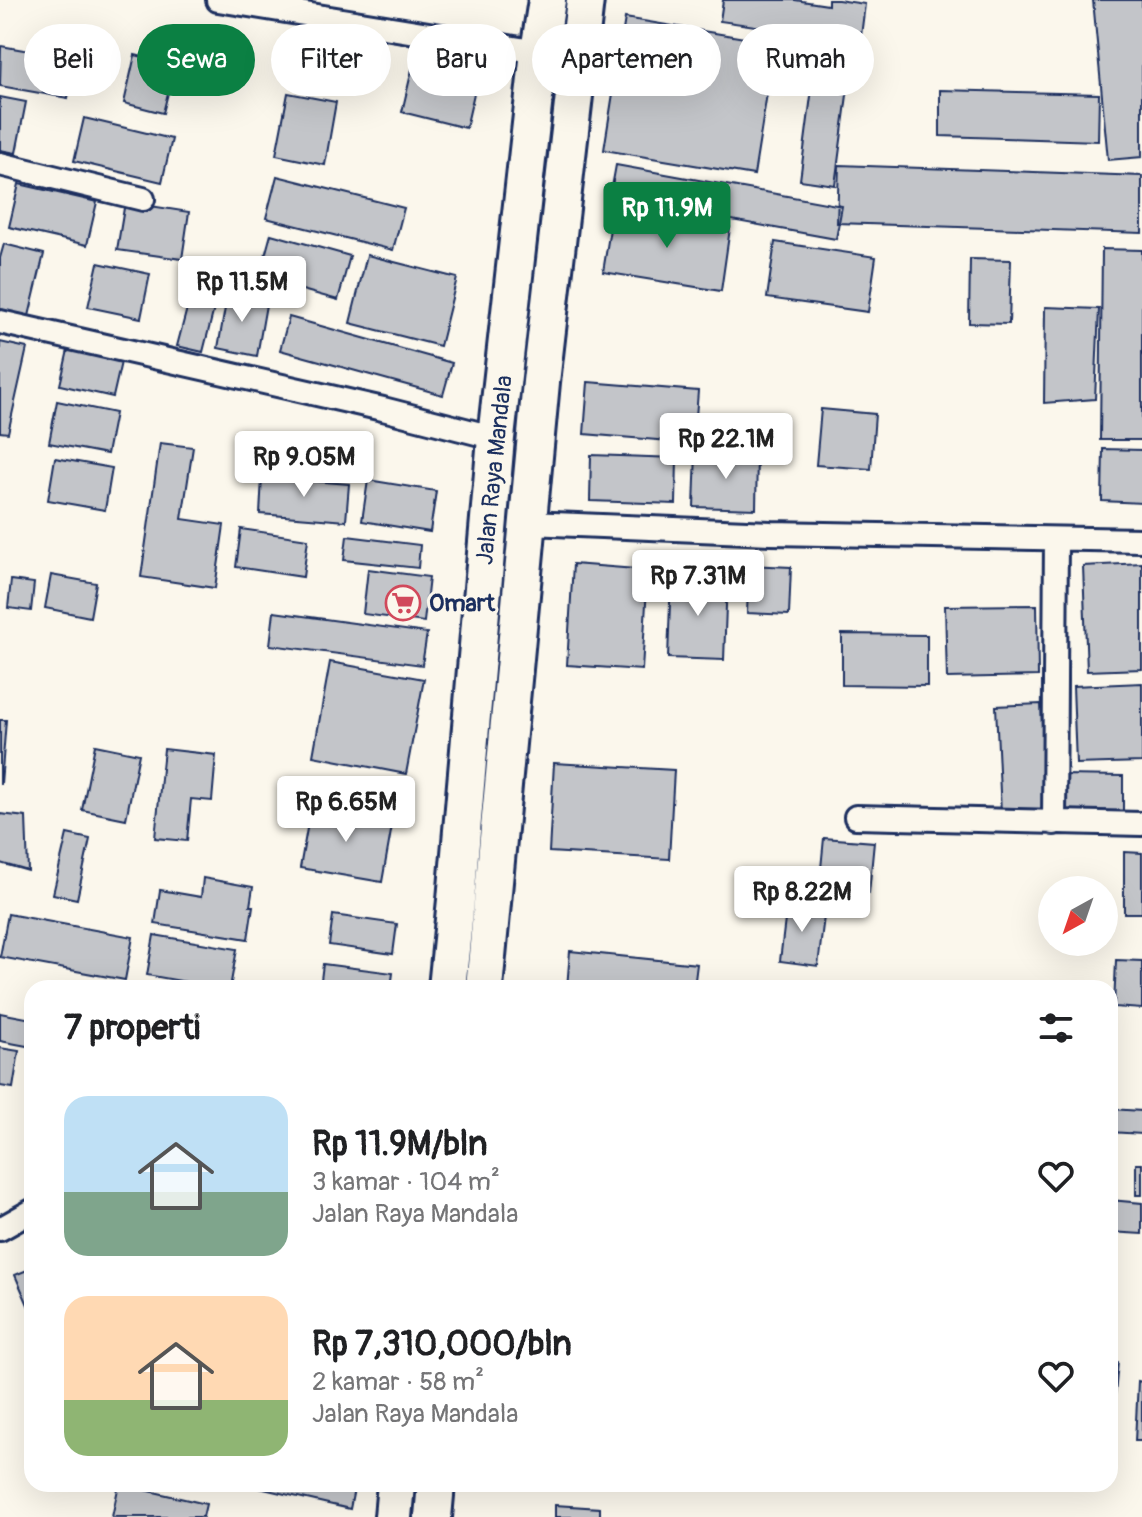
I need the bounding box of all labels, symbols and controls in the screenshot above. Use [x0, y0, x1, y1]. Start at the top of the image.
chip: Beli [24, 24, 121, 96]
chip: Sewa [137, 24, 255, 96]
chip: Filter [271, 24, 391, 96]
chip: Baru [407, 24, 516, 96]
chip: Apartemen [532, 24, 721, 96]
chip: Rumah [737, 24, 874, 96]
pin: Rp 11.9M [584, 182, 750, 250]
text: Rp 11.9M [621, 192, 713, 224]
pin: Rp 11.5M [159, 256, 325, 324]
text: Rp 11.5M [196, 266, 288, 298]
street label: Jalan Raya Mandala [470, 374, 519, 566]
pin: Rp 22.1M [643, 413, 809, 481]
text: Rp 22.1M [678, 423, 774, 455]
pin: Rp 9.05M [221, 431, 387, 499]
text: Rp 9.05M [253, 441, 355, 473]
pin: Rp 7.31M [615, 550, 781, 618]
text: Rp 7.31M [650, 560, 746, 592]
supermarket icon: Omart [384, 584, 422, 622]
place label: Omart [429, 589, 496, 618]
pin: Rp 6.65M [263, 776, 429, 844]
text: Rp 6.65M [295, 786, 397, 818]
pin: Rp 8.22M [719, 866, 885, 934]
text: Rp 8.22M [752, 876, 852, 908]
north arrow [1038, 876, 1118, 956]
map controls [1038, 876, 1118, 956]
icon: filters [1034, 1006, 1078, 1050]
text: 7 properti [64, 1007, 200, 1050]
text: Rp 11.9M/bln [312, 1123, 487, 1166]
icon: home [128, 1128, 224, 1224]
icon: heart [1034, 1154, 1078, 1198]
text: 3 kamar · 104 m² [312, 1166, 500, 1198]
text: Jalan Raya Mandala [312, 1198, 518, 1230]
text: Rp 7,310,000/bln [312, 1323, 572, 1366]
icon: home [128, 1328, 224, 1424]
icon: heart [1034, 1354, 1078, 1398]
text: 2 kamar · 58 m² [312, 1366, 484, 1398]
text: Jalan Raya Mandala [312, 1398, 518, 1430]

